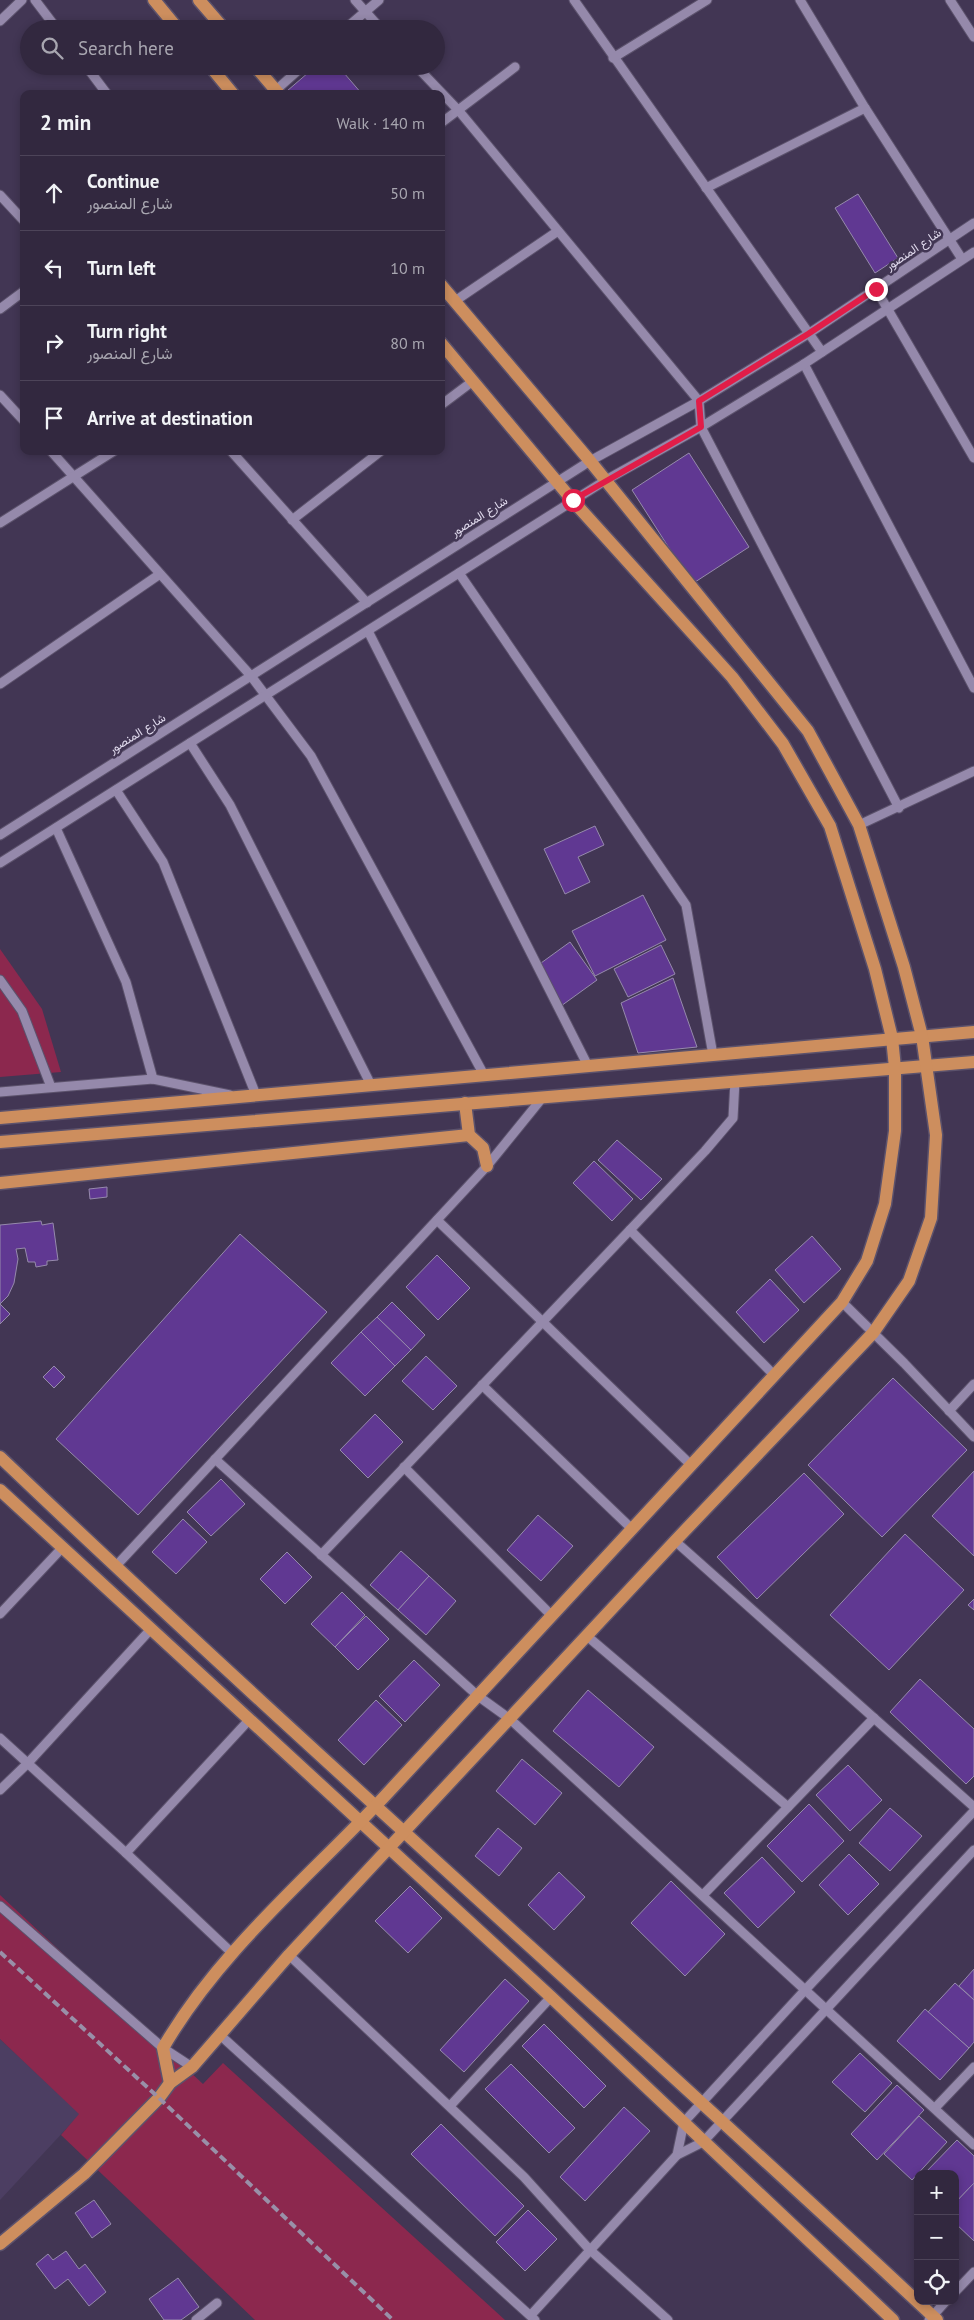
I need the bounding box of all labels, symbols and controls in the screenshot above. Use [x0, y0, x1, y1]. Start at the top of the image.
search box [20, 20, 445, 75]
icon: search [38, 34, 66, 62]
text: Search here [78, 36, 174, 60]
text: 2 min [40, 109, 91, 136]
text: Walk · 140 m [336, 113, 425, 133]
text: Continue [87, 169, 159, 193]
icon: ahead [40, 179, 68, 207]
text: 50 m [390, 183, 425, 203]
text: شارع المنصور [87, 193, 173, 213]
street label: شارع المنصور [881, 225, 945, 275]
icon: left [40, 254, 68, 282]
text: Turn left [87, 256, 156, 280]
text: 10 m [390, 258, 425, 278]
route end [865, 278, 888, 301]
text: Turn right [87, 319, 167, 343]
icon: right [40, 329, 68, 357]
text: 80 m [390, 333, 425, 353]
text: شارع المنصور [87, 343, 173, 363]
icon: arrive [40, 404, 68, 432]
text: Arrive at destination [87, 406, 253, 430]
route start [562, 489, 585, 512]
street label: شارع المنصور [447, 493, 511, 542]
street label: شارع المنصور [105, 710, 169, 759]
map controls [914, 2170, 959, 2305]
button: + [914, 2170, 959, 2215]
button: − [914, 2215, 959, 2260]
button: locate [914, 2260, 959, 2305]

